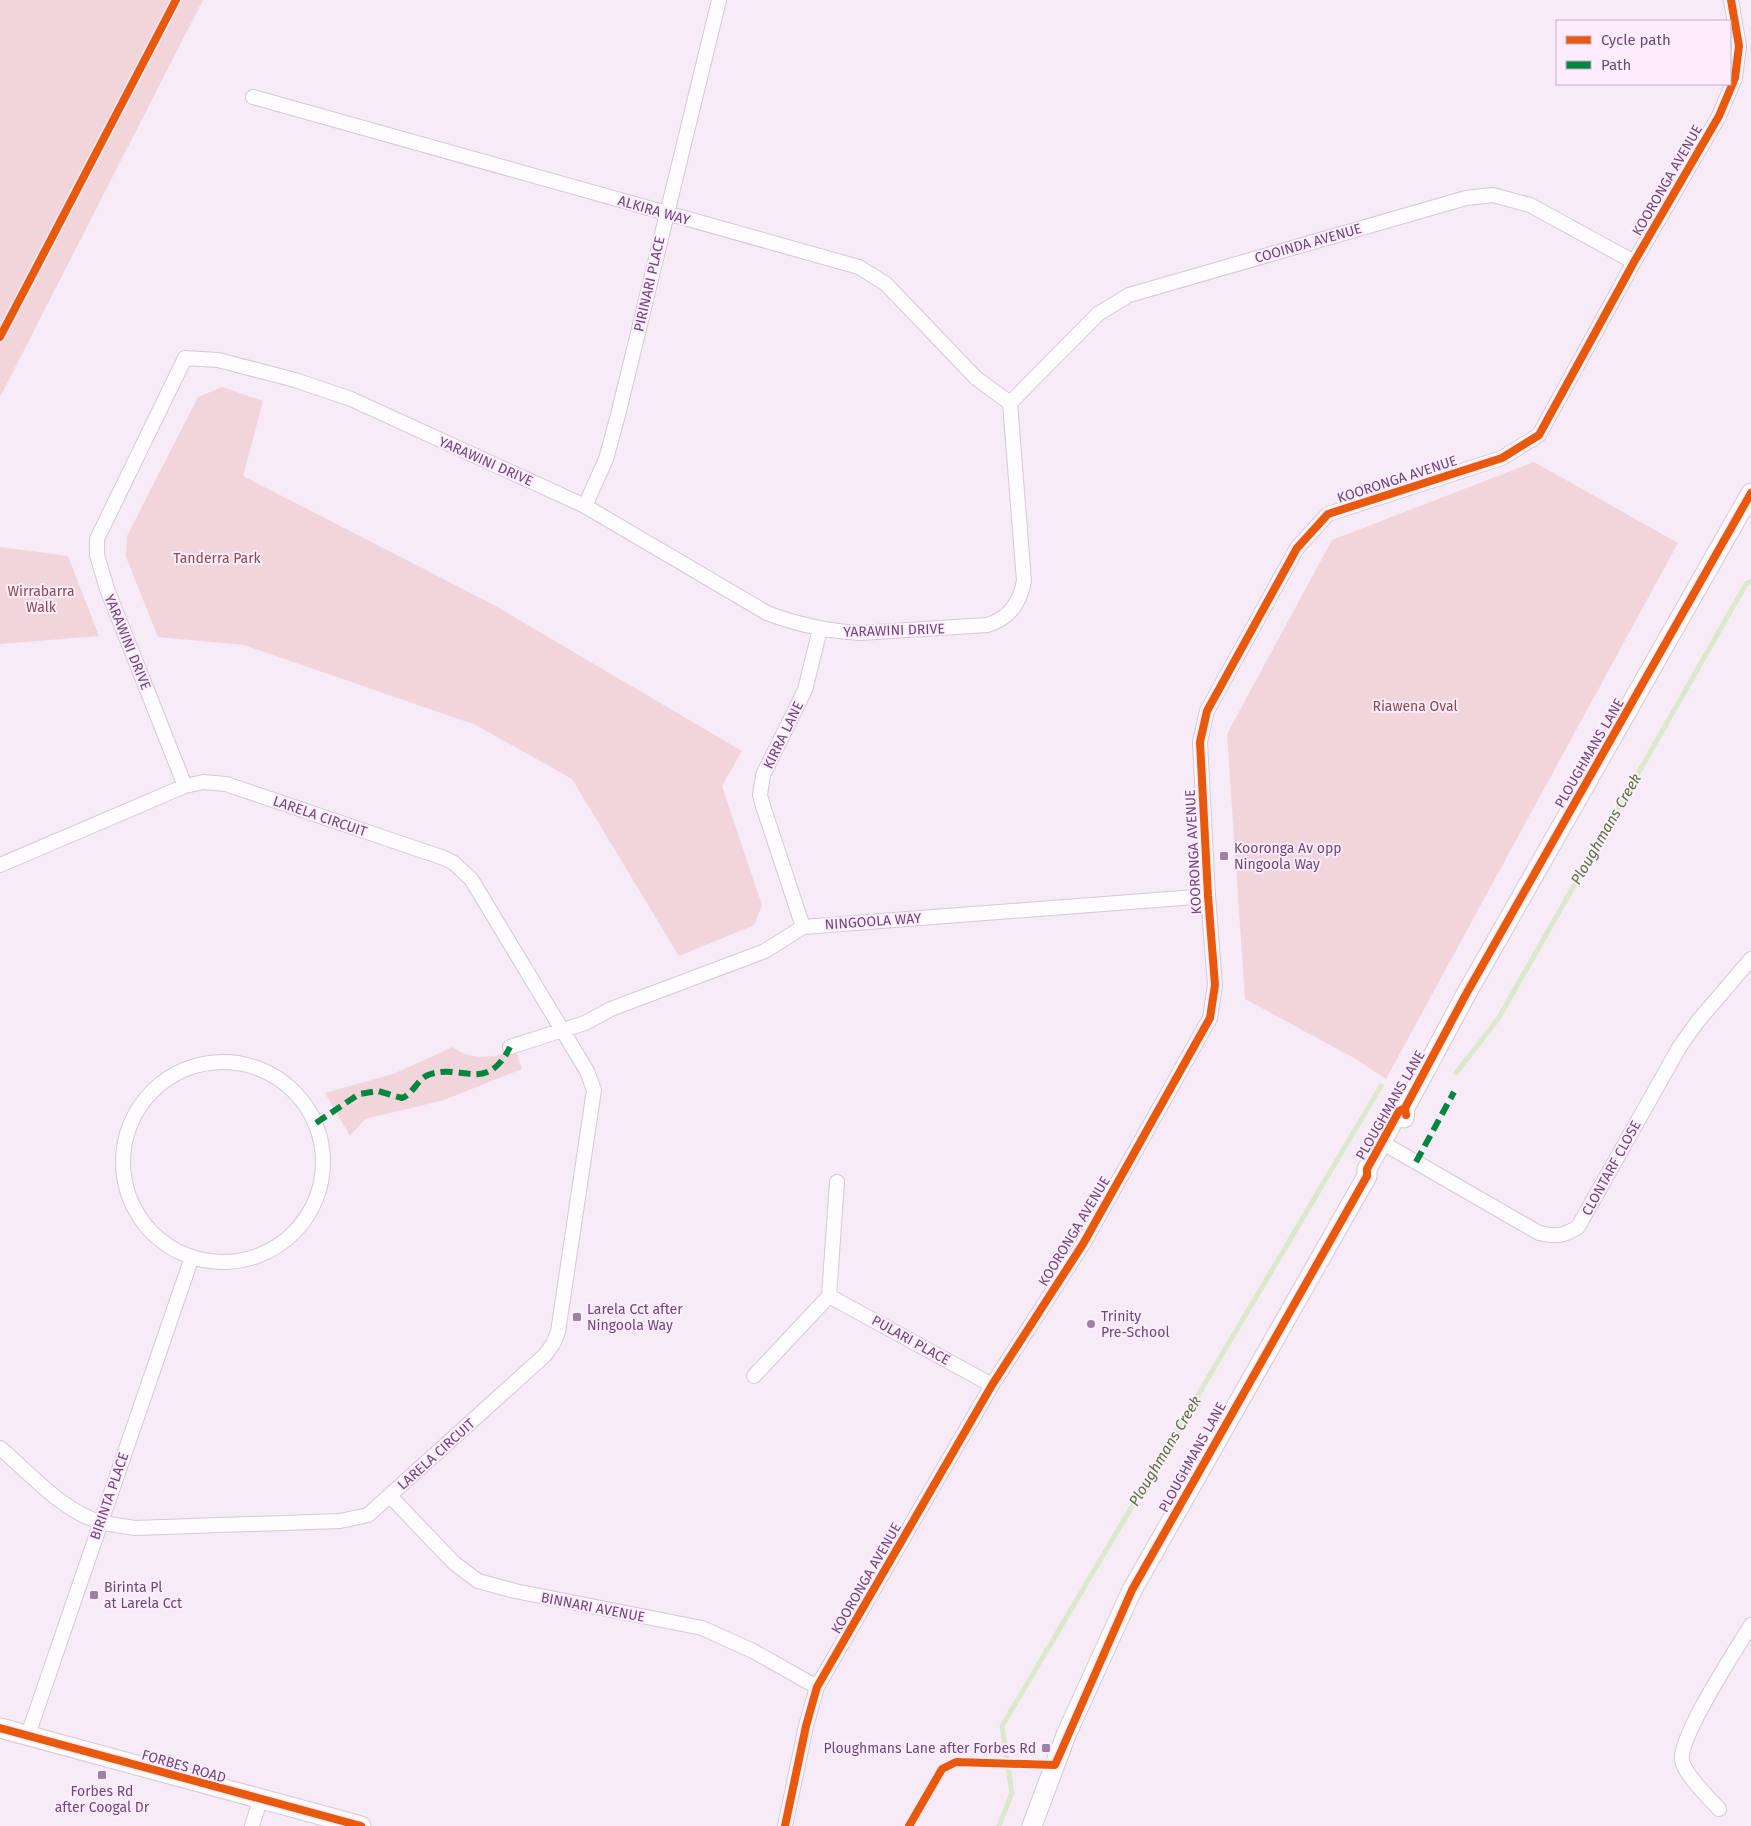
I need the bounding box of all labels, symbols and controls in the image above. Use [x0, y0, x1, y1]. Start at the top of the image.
legend [1556, 20, 1731, 85]
text: Cycle path [1601, 31, 1671, 49]
text: Path [1601, 56, 1631, 74]
street label: KOORONGA AVENUE [1629, 122, 1706, 239]
street label: ALKIRA WAY [616, 192, 692, 229]
street label: COOINDA AVENUE [1253, 220, 1364, 267]
street label: PIRINARI PLACE [630, 235, 669, 333]
street label: YARAWINI DRIVE [436, 433, 536, 490]
street label: KOORONGA AVENUE [1335, 452, 1459, 507]
park label: Tanderra Park [173, 550, 262, 567]
park label: Wirrabarra Walk [7, 583, 75, 616]
street label: YARAWINI DRIVE [101, 592, 154, 692]
street label: YARAWINI DRIVE [843, 620, 945, 641]
street label: PLOUGHMANS LANE [1551, 695, 1628, 811]
park label: Riawena Oval [1372, 698, 1458, 715]
street label: KIRRA LANE [760, 699, 807, 772]
water label: Ploughmans Creek [1567, 770, 1645, 888]
street label: KOORONGA AVENUE [1182, 789, 1205, 915]
street label: LARELA CIRCUIT [271, 792, 370, 841]
place label: Kooronga Av opp Ningoola Way [1234, 840, 1342, 873]
marker: Kooronga Av opp Ningoola Way [1218, 850, 1230, 862]
street label: NINGOOLA WAY [824, 910, 922, 933]
street label: PLOUGHMANS LANE [1352, 1047, 1429, 1163]
street label: CLONTARF CLOSE [1578, 1118, 1645, 1219]
street label: KOORONGA AVENUE [1035, 1173, 1114, 1289]
place label: Larela Cct after Ningoola Way [587, 1301, 683, 1334]
place label: Trinity Pre-School [1101, 1308, 1170, 1341]
marker: Larela Cct after Ningoola Way [571, 1311, 583, 1323]
street label: PULARI PLACE [869, 1312, 953, 1369]
marker: Trinity Pre-School [1085, 1318, 1097, 1330]
water label: Ploughmans Creek [1125, 1393, 1205, 1509]
street label: PLOUGHMANS LANE [1155, 1399, 1230, 1515]
street label: LARELA CIRCUIT [394, 1415, 479, 1494]
street label: BIRINTA PLACE [87, 1450, 132, 1542]
street label: KOORONGA AVENUE [828, 1520, 905, 1637]
place label: Birinta Pl at Larela Cct [104, 1579, 183, 1612]
marker: Birinta Pl at Larela Cct [88, 1589, 100, 1601]
street label: BINNARI AVENUE [539, 1589, 646, 1626]
place label: Ploughmans Lane after Forbes Rd [823, 1740, 1036, 1757]
marker: Ploughmans Lane after Forbes Rd [1040, 1742, 1052, 1754]
street label: FORBES ROAD [140, 1746, 228, 1787]
marker: Forbes Rd after Coogal Dr [96, 1769, 108, 1781]
place label: Forbes Rd after Coogal Dr [55, 1783, 150, 1816]

